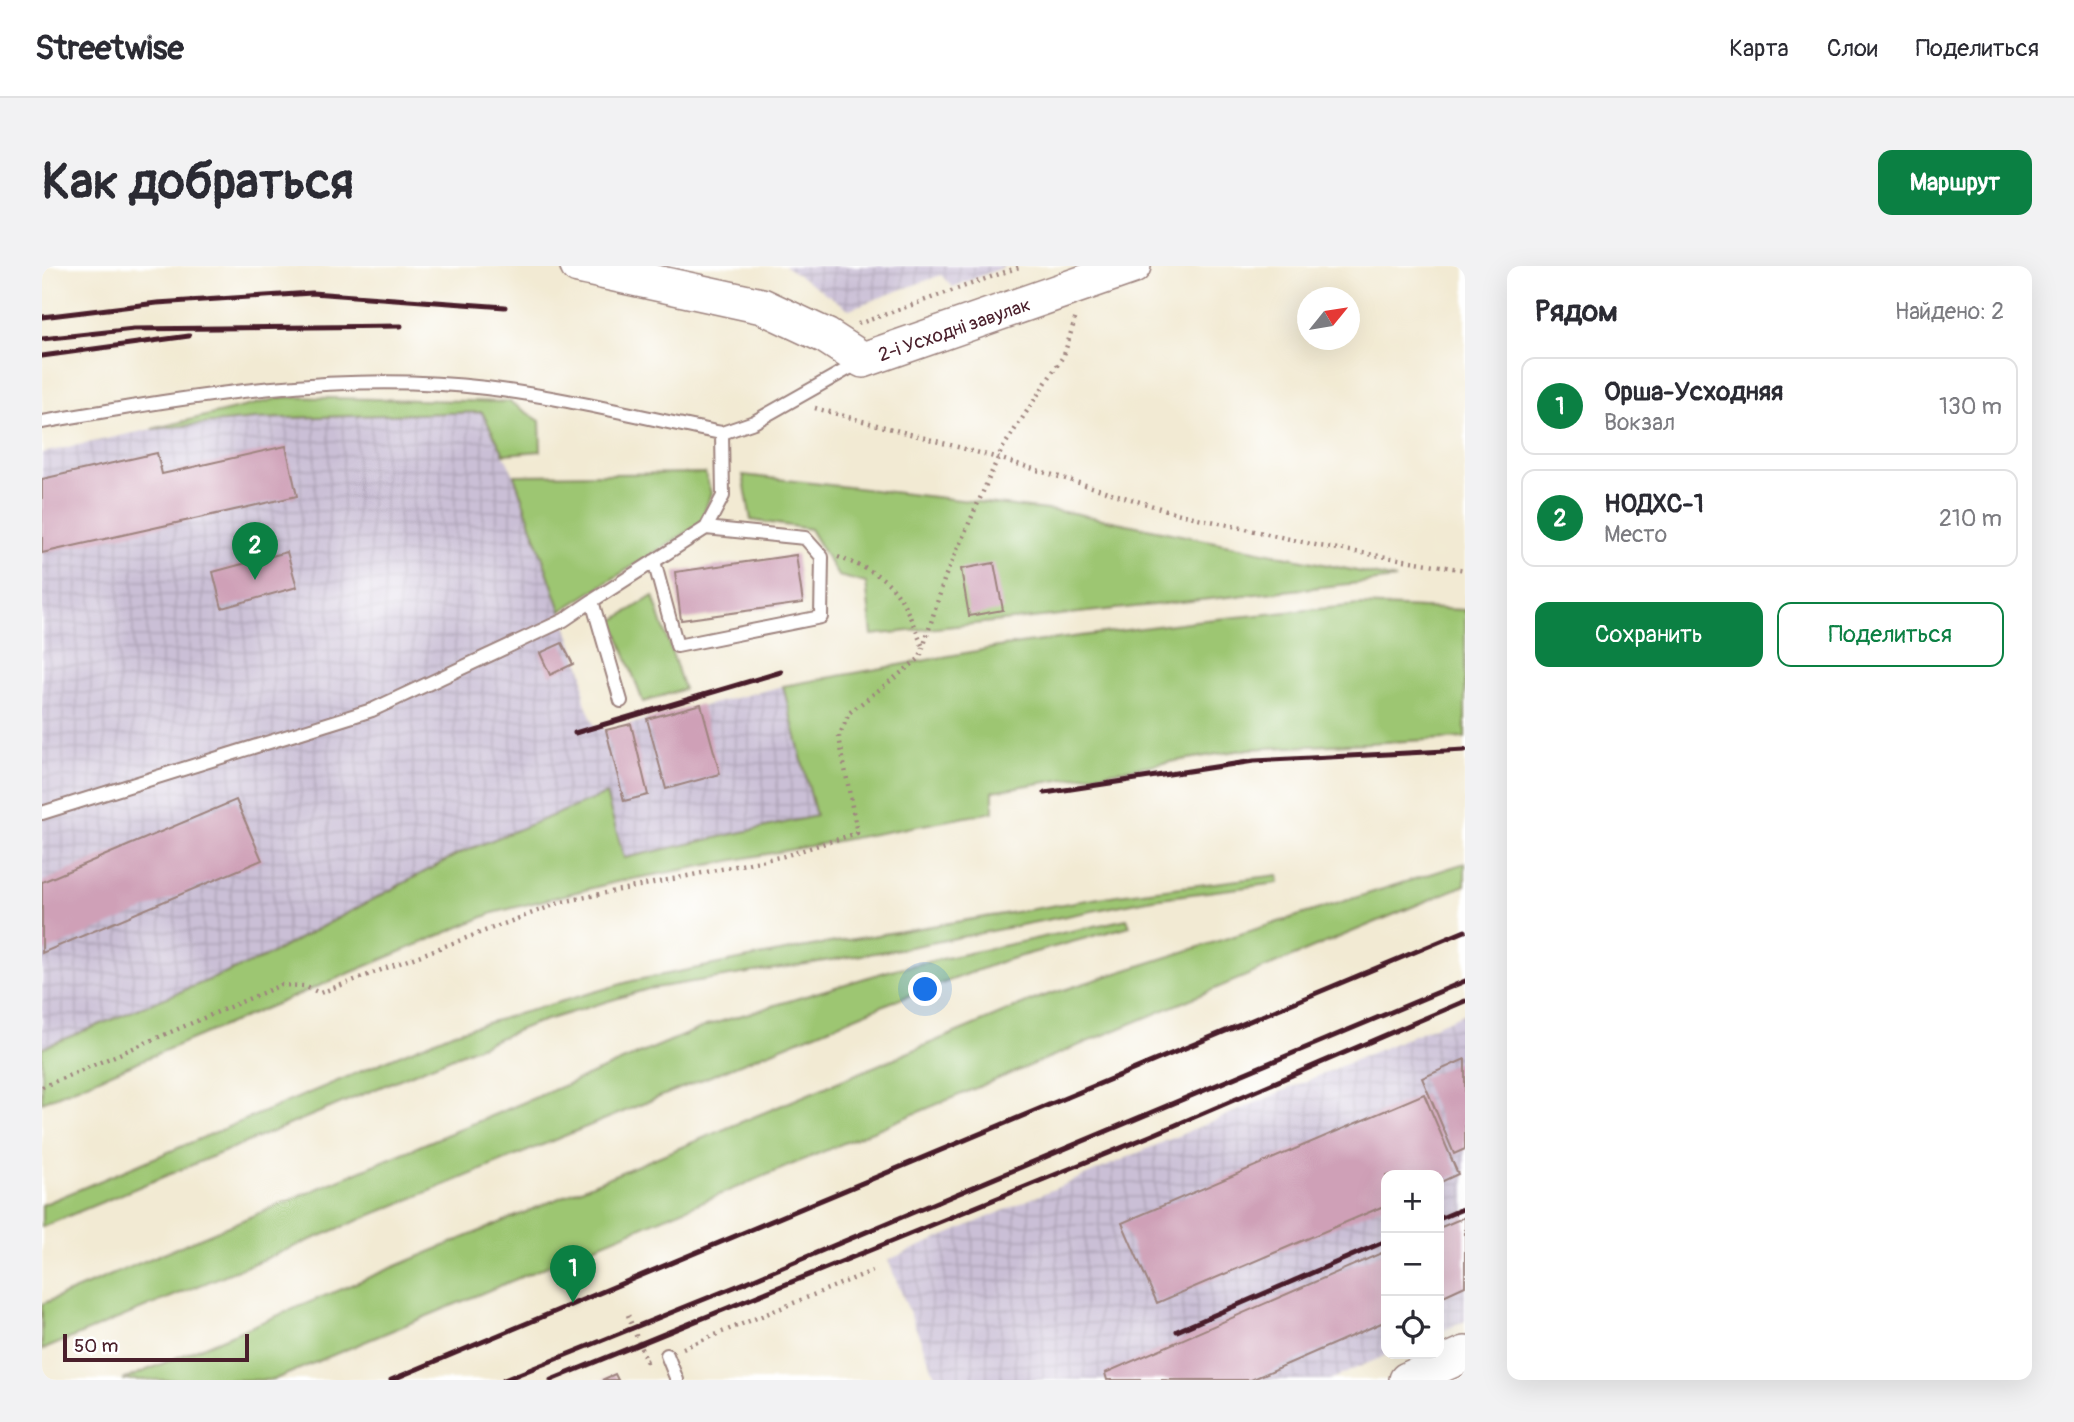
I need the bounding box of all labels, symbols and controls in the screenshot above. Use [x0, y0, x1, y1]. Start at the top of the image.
text: Streetwise [35, 28, 184, 69]
text: Карта [1729, 34, 1789, 63]
text: Слои [1827, 34, 1878, 63]
text: Поделиться [1916, 34, 2039, 63]
button: Маршрут [1878, 150, 2032, 215]
text: Как добраться [42, 152, 354, 213]
north arrow [1297, 287, 1360, 350]
street label: 2-і Усходні завулак [875, 293, 1034, 367]
text: Рядом [1535, 293, 1618, 330]
text: Найдено: 2 [1895, 297, 2004, 326]
text: Орша-Усходняя [1604, 376, 1783, 408]
text: 1 [1556, 392, 1565, 421]
text: 130 m [1939, 392, 2002, 421]
text: Вокзал [1604, 408, 1675, 437]
text: НОДХС-1 [1604, 488, 1704, 520]
text: 2 [1554, 504, 1566, 533]
text: 210 m [1939, 504, 2002, 533]
text: Место [1604, 520, 1667, 549]
pin: 2 [232, 522, 278, 580]
button: Сохранить [1535, 602, 1763, 667]
button: Поделиться [1777, 602, 2004, 667]
your location [908, 972, 942, 1006]
map controls [1381, 1170, 1444, 1359]
button: + [1381, 1170, 1444, 1233]
button: − [1381, 1233, 1444, 1296]
pin: 1 [550, 1245, 596, 1303]
button: locate [1381, 1296, 1444, 1359]
scale bar [63, 1331, 248, 1363]
text: 50 m [74, 1334, 118, 1358]

